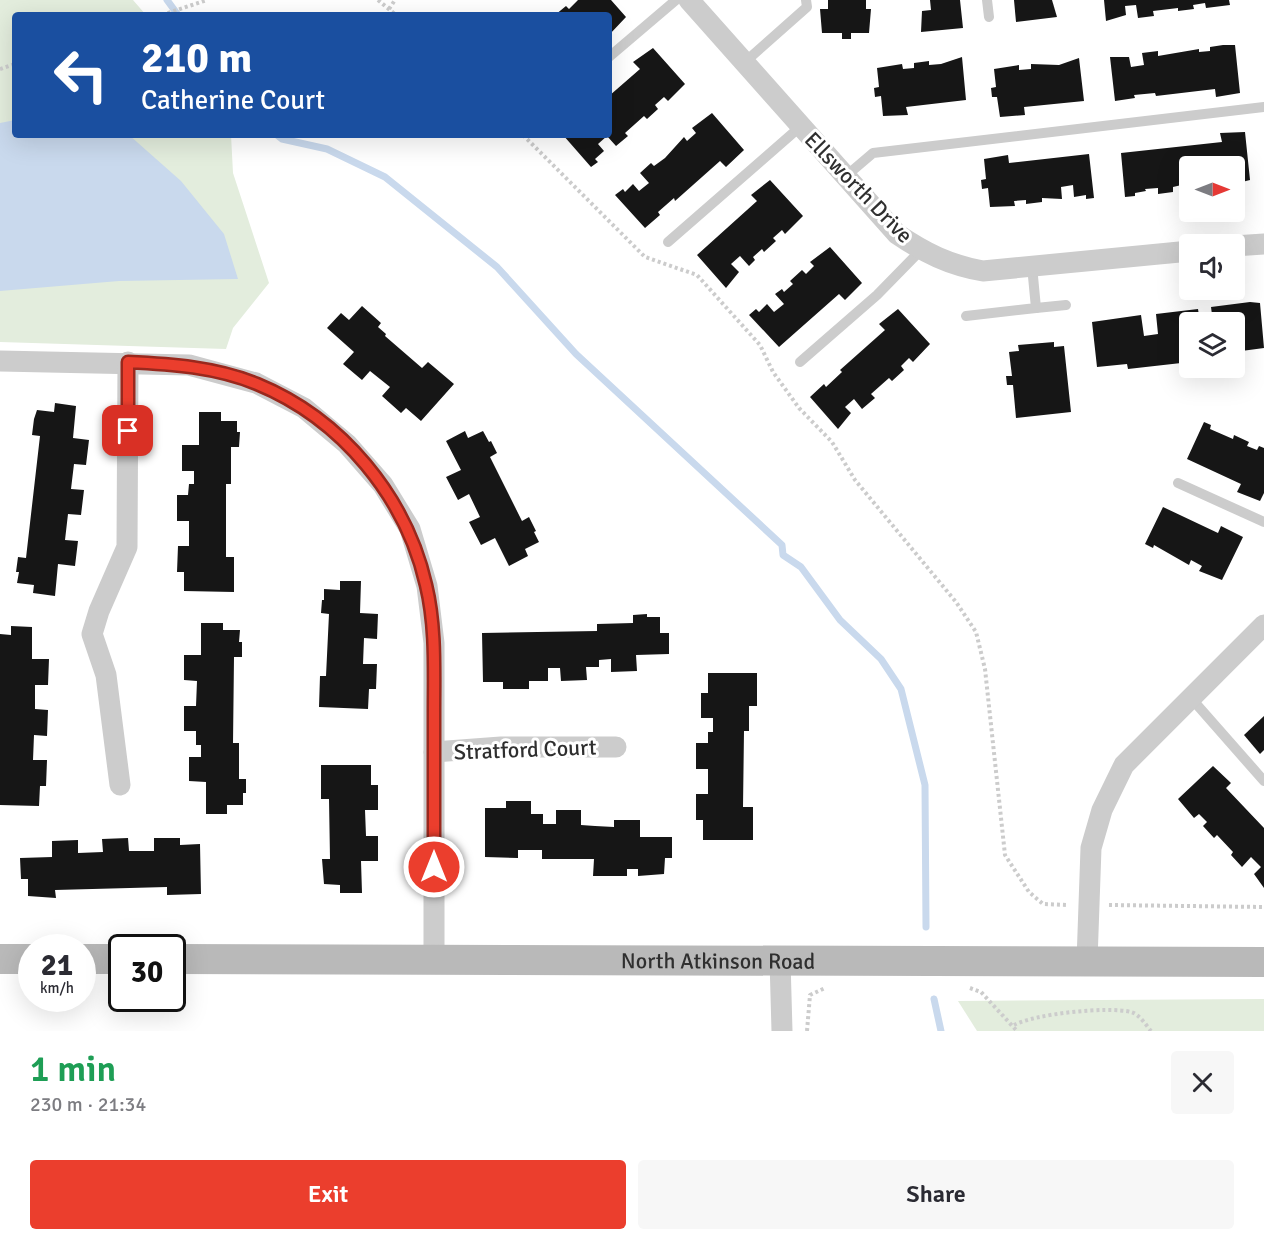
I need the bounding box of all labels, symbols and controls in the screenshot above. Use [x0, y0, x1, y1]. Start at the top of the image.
text: 210 m [141, 33, 252, 84]
icon: left [42, 36, 120, 114]
text: Catherine Court [141, 84, 325, 117]
street label: Ellsworth Drive [799, 126, 918, 249]
north arrow [1179, 156, 1245, 222]
map controls [1179, 156, 1245, 378]
button: sound [1179, 234, 1245, 300]
button: layers [1179, 312, 1245, 378]
pin [102, 405, 153, 456]
icon: arrive [111, 414, 144, 447]
street label: Stratford Court [453, 734, 597, 765]
position arrow [402, 835, 466, 899]
speed limit sign: 30 [108, 934, 186, 1012]
text: 21 [41, 947, 73, 984]
street label: North Atkinson Road [621, 947, 815, 975]
text: km/h [40, 979, 74, 997]
text: 1 min [30, 1047, 116, 1092]
button: close [1171, 1051, 1234, 1114]
text: 230 m · 21:34 [30, 1092, 146, 1117]
button: Exit [30, 1160, 626, 1229]
button: Share [638, 1160, 1234, 1229]

